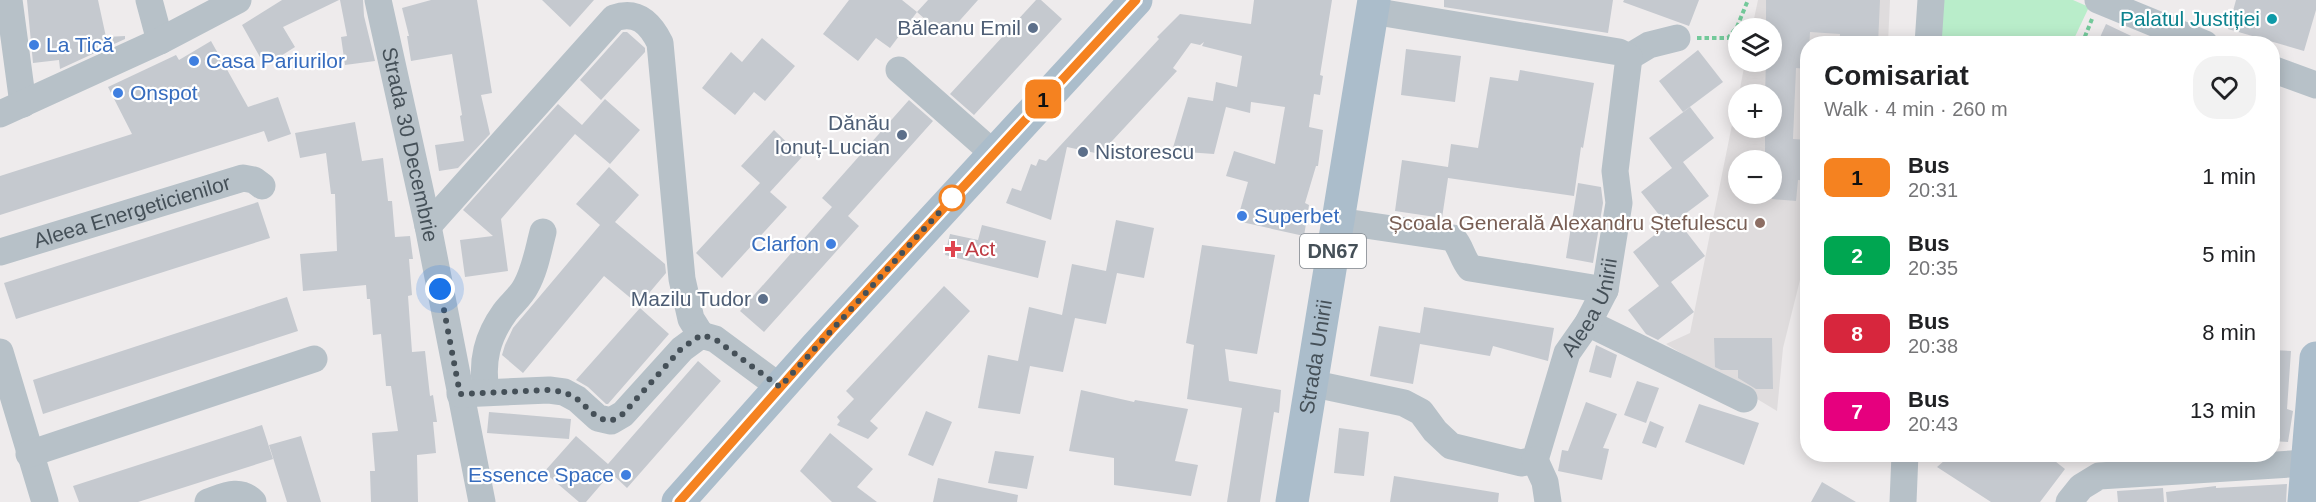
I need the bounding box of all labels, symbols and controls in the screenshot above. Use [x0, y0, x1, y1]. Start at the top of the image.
place label: Palatul Justiției [2120, 7, 2260, 30]
marker: Palatul Justiției [2265, 12, 2279, 26]
place label: Băleanu Emil [897, 16, 1021, 39]
map controls [1728, 18, 1782, 204]
button: layers [1728, 18, 1782, 72]
marker: Băleanu Emil [1026, 21, 1040, 35]
place label: La Tică [46, 33, 114, 56]
marker: La Tică [27, 38, 41, 52]
street label: Strada 30 Decembrie [378, 45, 443, 244]
place label: Casa Pariurilor [206, 49, 345, 72]
marker: Casa Pariurilor [187, 54, 201, 68]
button: heart [2193, 56, 2256, 119]
text: Comisariat [1824, 60, 1969, 91]
line badge: 1 [1024, 80, 1062, 118]
place label: Onspot [130, 81, 198, 104]
button: + [1728, 84, 1782, 138]
marker: Onspot [111, 86, 125, 100]
text: 1 [1037, 88, 1049, 111]
text: Walk · 4 min · 260 m [1824, 98, 2008, 120]
place label: Dănău Ionuț-Lucian [774, 111, 890, 158]
marker: Dănău Ionuț-Lucian [895, 128, 909, 142]
place label: Nistorescu [1095, 140, 1194, 163]
marker: Nistorescu [1076, 145, 1090, 159]
button: − [1728, 150, 1782, 204]
text: Bus [1908, 153, 1950, 178]
text: 1 min [2202, 164, 2256, 189]
text: 1 [1851, 166, 1863, 189]
street label: Aleea Energeticienilor [31, 171, 233, 252]
text: 20:31 [1908, 179, 1958, 201]
unlabelled marker [939, 185, 965, 211]
place label: Superbet [1254, 204, 1339, 227]
marker: Superbet [1235, 209, 1249, 223]
place label: Școala Generală Alexandru Ștefulescu [1388, 211, 1748, 234]
marker: Școala Generală Alexandru Ștefulescu [1753, 216, 1767, 230]
text: Bus [1908, 231, 1950, 256]
place label: Clarfon [751, 232, 819, 255]
road number: DN67 [1300, 234, 1366, 268]
marker: Clarfon [824, 237, 838, 251]
place label: Act [965, 237, 996, 260]
marker: Act [946, 242, 960, 256]
text: 5 min [2202, 242, 2256, 267]
text: 2 [1851, 244, 1863, 267]
street label: Aleea Unirii [1556, 256, 1621, 361]
text: 20:35 [1908, 257, 1958, 279]
your location [425, 274, 455, 304]
place label: Mazilu Tudor [631, 287, 751, 310]
marker: Mazilu Tudor [756, 292, 770, 306]
street label: Strada Unirii [1295, 298, 1336, 416]
text: Bus [1908, 309, 1950, 334]
text: 8 min [2202, 320, 2256, 345]
text: 8 [1851, 322, 1863, 345]
text: 20:38 [1908, 335, 1958, 357]
text: Bus [1908, 387, 1950, 412]
text: 13 min [2190, 398, 2256, 423]
text: 7 [1851, 400, 1863, 423]
text: 20:43 [1908, 413, 1958, 435]
place label: Essence Space [468, 463, 614, 486]
marker: Essence Space [619, 468, 633, 482]

